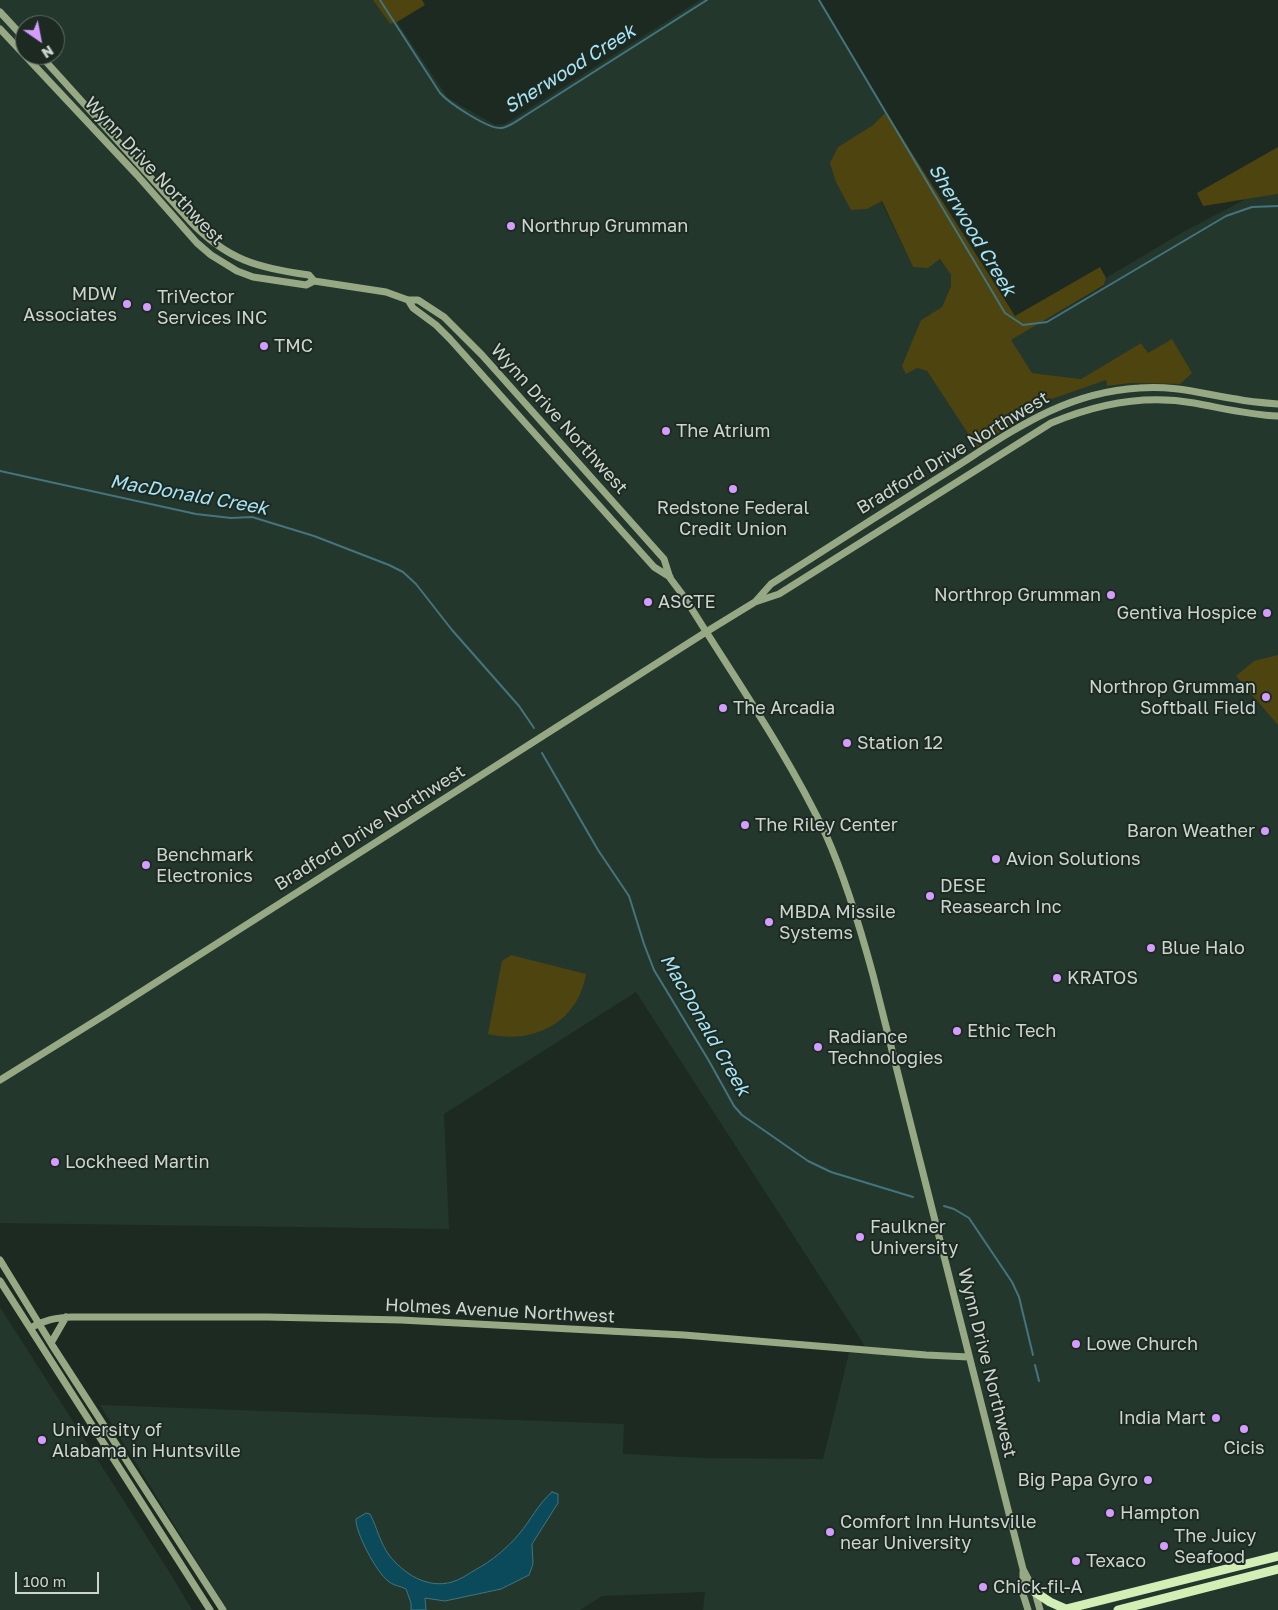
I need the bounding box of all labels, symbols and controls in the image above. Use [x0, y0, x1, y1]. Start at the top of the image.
north arrow [15, 15, 65, 65]
water label: Sherwood Creek [500, 20, 640, 118]
text: N [39, 42, 57, 62]
street label: Wynn Drive Northwest [80, 92, 228, 250]
water label: Sherwood Creek [924, 160, 1020, 300]
place label: Northrup Grumman [521, 215, 688, 237]
marker: Northrup Grumman [505, 220, 517, 232]
place label: MDW Associates [23, 283, 117, 326]
place label: TriVector Services INC [157, 286, 267, 328]
marker: MDW Associates [121, 298, 133, 310]
marker: TriVector Services INC [141, 301, 153, 313]
place label: TMC [274, 335, 313, 357]
street label: Wynn Drive Northwest [486, 339, 632, 499]
marker: TMC [258, 340, 270, 352]
street label: Bradford Drive Northwest [853, 387, 1053, 519]
place label: The Atrium [676, 420, 770, 442]
marker: The Atrium [660, 425, 672, 437]
water label: MacDonald Creek [108, 470, 270, 520]
marker: Redstone Federal Credit Union [727, 483, 739, 495]
place label: Redstone Federal Credit Union [657, 497, 809, 540]
place label: Northrop Grumman [934, 584, 1101, 606]
marker: Northrop Grumman [1105, 589, 1117, 601]
place label: ASCTE [658, 591, 715, 613]
marker: ASCTE [642, 596, 654, 608]
place label: Gentiva Hospice [1117, 602, 1257, 624]
marker: Gentiva Hospice [1261, 607, 1273, 619]
place label: Northrop Grumman Softball Field [1089, 676, 1256, 719]
marker: Northrop Grumman Softball Field [1260, 691, 1272, 703]
place label: The Arcadia [733, 697, 835, 719]
marker: The Arcadia [717, 702, 729, 714]
place label: Station 12 [857, 732, 943, 754]
marker: Station 12 [841, 737, 853, 749]
street label: Bradford Drive Northwest [271, 760, 469, 896]
place label: The Riley Center [755, 814, 898, 836]
marker: The Riley Center [739, 819, 751, 831]
place label: Baron Weather [1127, 820, 1255, 842]
marker: Baron Weather [1259, 825, 1271, 837]
place label: Benchmark Electronics [156, 844, 254, 886]
place label: Avion Solutions [1006, 848, 1141, 870]
marker: Avion Solutions [990, 853, 1002, 865]
marker: Benchmark Electronics [140, 859, 152, 871]
place label: DESE Reasearch Inc [940, 875, 1062, 918]
marker: DESE Reasearch Inc [924, 890, 936, 902]
place label: MBDA Missile Systems [779, 901, 896, 944]
marker: MBDA Missile Systems [763, 916, 775, 928]
place label: Blue Halo [1161, 937, 1245, 959]
marker: Blue Halo [1145, 942, 1157, 954]
water label: MacDonald Creek [655, 950, 755, 1100]
place label: KRATOS [1067, 967, 1138, 989]
marker: KRATOS [1051, 972, 1063, 984]
place label: Ethic Tech [967, 1020, 1056, 1042]
marker: Ethic Tech [951, 1025, 963, 1037]
place label: Radiance Technologies [828, 1026, 943, 1068]
marker: Radiance Technologies [812, 1041, 824, 1053]
place label: Lockheed Martin [65, 1151, 210, 1173]
marker: Lockheed Martin [49, 1156, 61, 1168]
place label: Faulkner University [870, 1216, 958, 1258]
marker: Faulkner University [854, 1231, 866, 1243]
street label: Wynn Drive Northwest [953, 1266, 1021, 1460]
street label: Holmes Avenue Northwest [384, 1294, 616, 1328]
place label: Lowe Church [1086, 1333, 1198, 1355]
marker: Lowe Church [1070, 1338, 1082, 1350]
place label: India Mart [1118, 1407, 1206, 1429]
marker: India Mart [1210, 1412, 1222, 1424]
place label: University of Alabama in Huntsville [52, 1419, 241, 1462]
marker: Cicis [1238, 1423, 1250, 1435]
marker: University of Alabama in Huntsville [36, 1434, 48, 1446]
place label: Cicis [1223, 1437, 1265, 1459]
place label: Big Papa Gyro [1018, 1469, 1138, 1491]
marker: Big Papa Gyro [1142, 1474, 1154, 1486]
place label: Hampton [1120, 1502, 1200, 1524]
marker: Hampton [1104, 1507, 1116, 1519]
place label: Comfort Inn Huntsville near University [840, 1511, 1036, 1554]
place label: The Juicy Seafood [1174, 1525, 1256, 1568]
marker: Comfort Inn Huntsville near University [824, 1526, 836, 1538]
marker: The Juicy Seafood [1158, 1540, 1170, 1552]
place label: Texaco [1086, 1550, 1146, 1572]
marker: Texaco [1070, 1555, 1082, 1567]
scale bar [18, 1562, 101, 1594]
text: 100 m [23, 1572, 66, 1590]
place label: Chick-fil-A [993, 1576, 1083, 1598]
marker: Chick-fil-A [977, 1581, 989, 1593]

